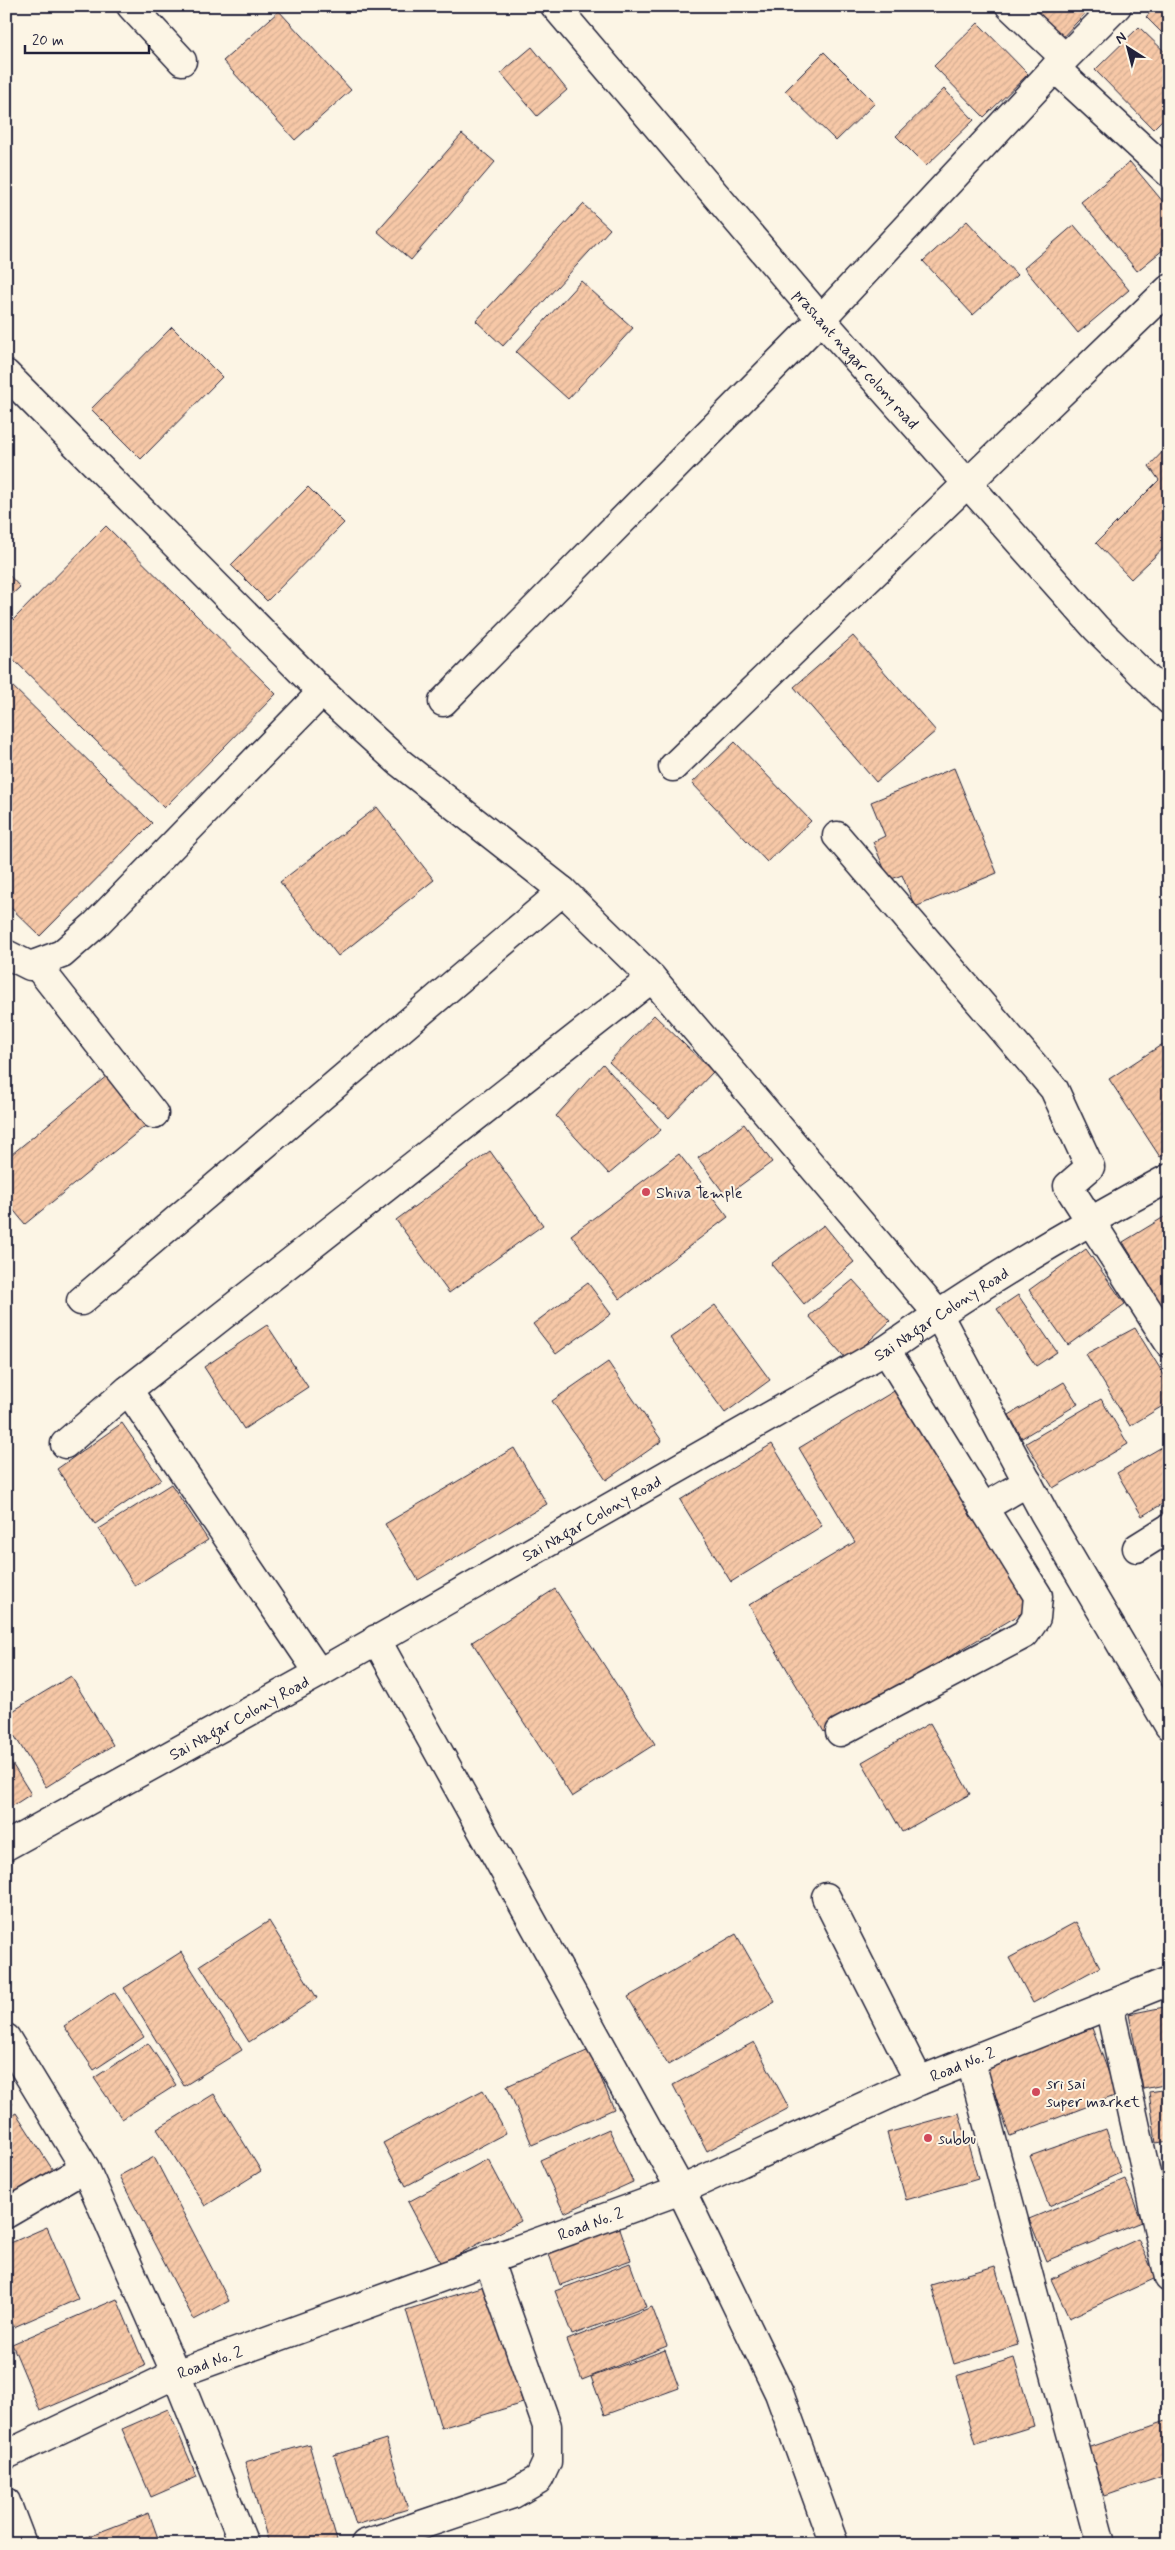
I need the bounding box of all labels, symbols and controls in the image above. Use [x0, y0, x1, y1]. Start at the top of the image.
scale bar [25, 22, 149, 54]
north arrow [1102, 22, 1152, 72]
text: N [1112, 28, 1130, 48]
text: 20 m [32, 31, 64, 51]
street label: prashant nagar colony road [788, 285, 923, 434]
place label: Shiva Temple [656, 1183, 743, 1204]
marker: Shiva Temple [640, 1186, 652, 1198]
street label: Sai Nagar Colony Road [871, 1263, 1013, 1367]
street label: Sai Nagar Colony Road [519, 1471, 665, 1567]
street label: Sai Nagar Colony Road [166, 1671, 313, 1766]
street label: Road No. 2 [927, 2043, 998, 2088]
place label: sri sai super market [1046, 2074, 1140, 2113]
marker: sri sai super market [1030, 2086, 1042, 2098]
place label: subbu [938, 2129, 976, 2150]
marker: subbu [922, 2132, 934, 2144]
street label: Road No. 2 [555, 2203, 626, 2246]
street label: Road No. 2 [175, 2342, 246, 2385]

